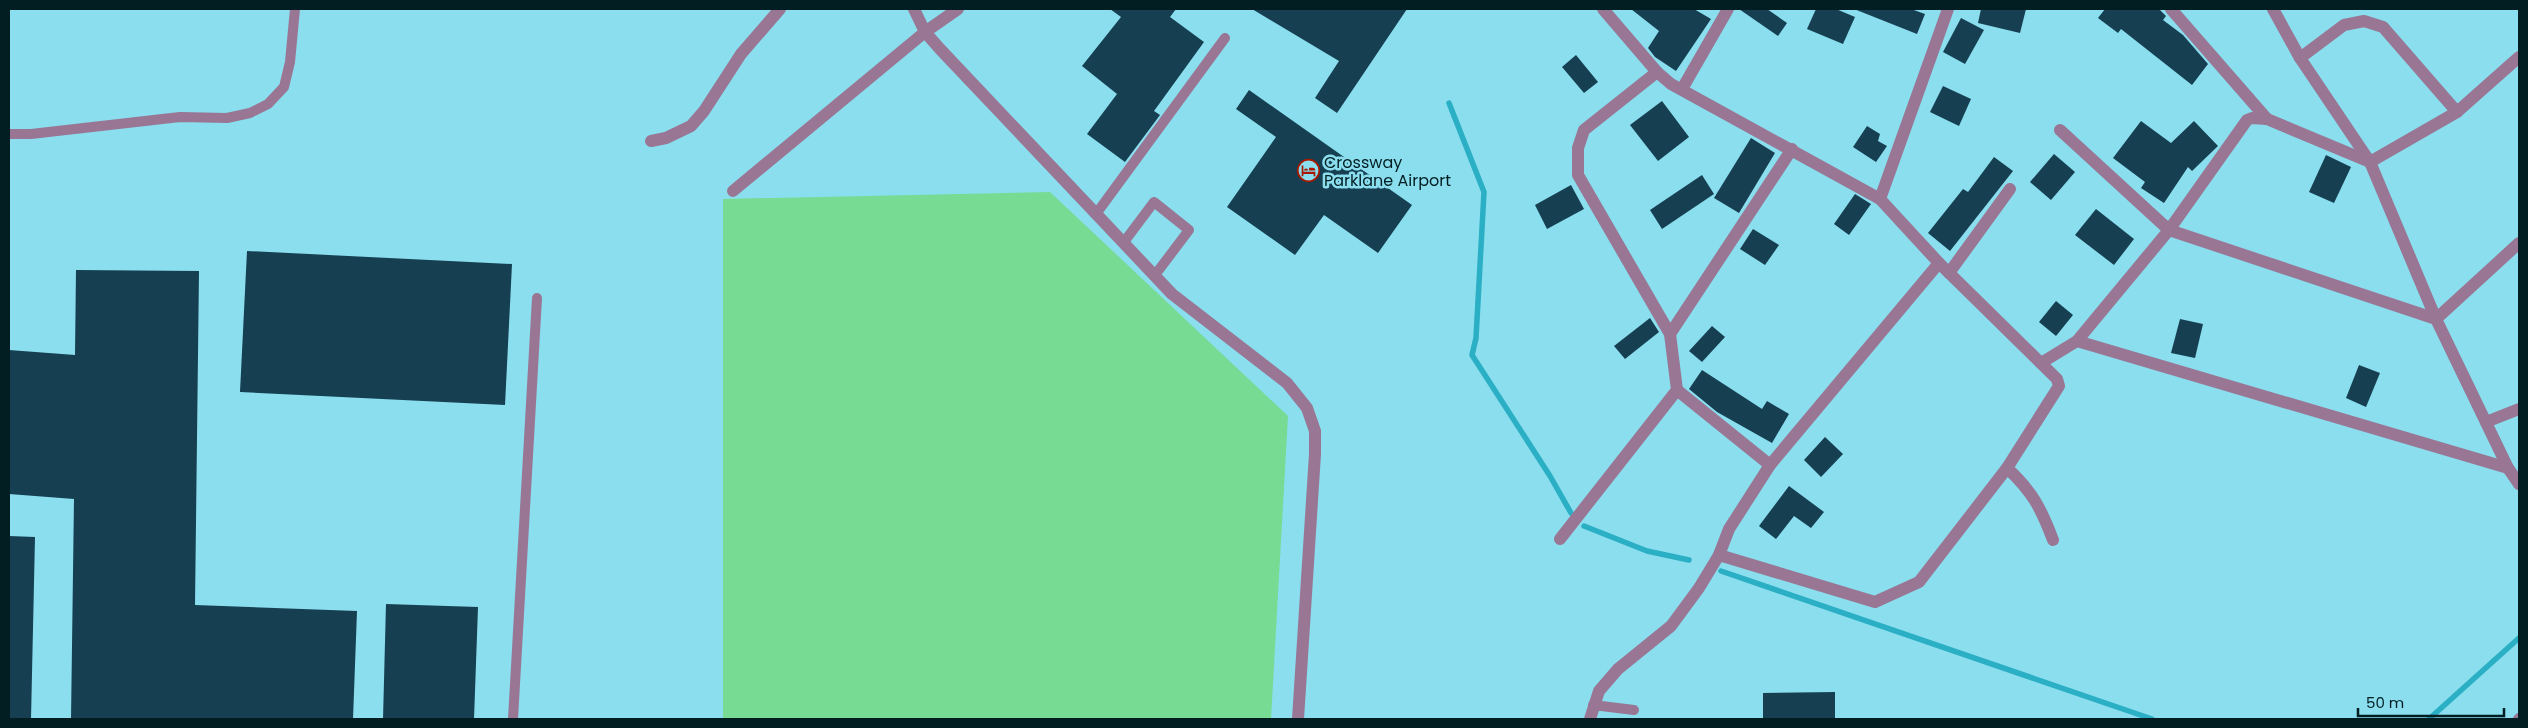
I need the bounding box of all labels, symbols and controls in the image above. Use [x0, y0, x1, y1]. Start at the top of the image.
place label: Crossway Parklane Airport [1324, 151, 1451, 192]
hotel icon: Crossway Parklane Airport [1296, 159, 1320, 183]
scale bar [2358, 686, 2504, 718]
text: 50 m [2366, 692, 2404, 713]

